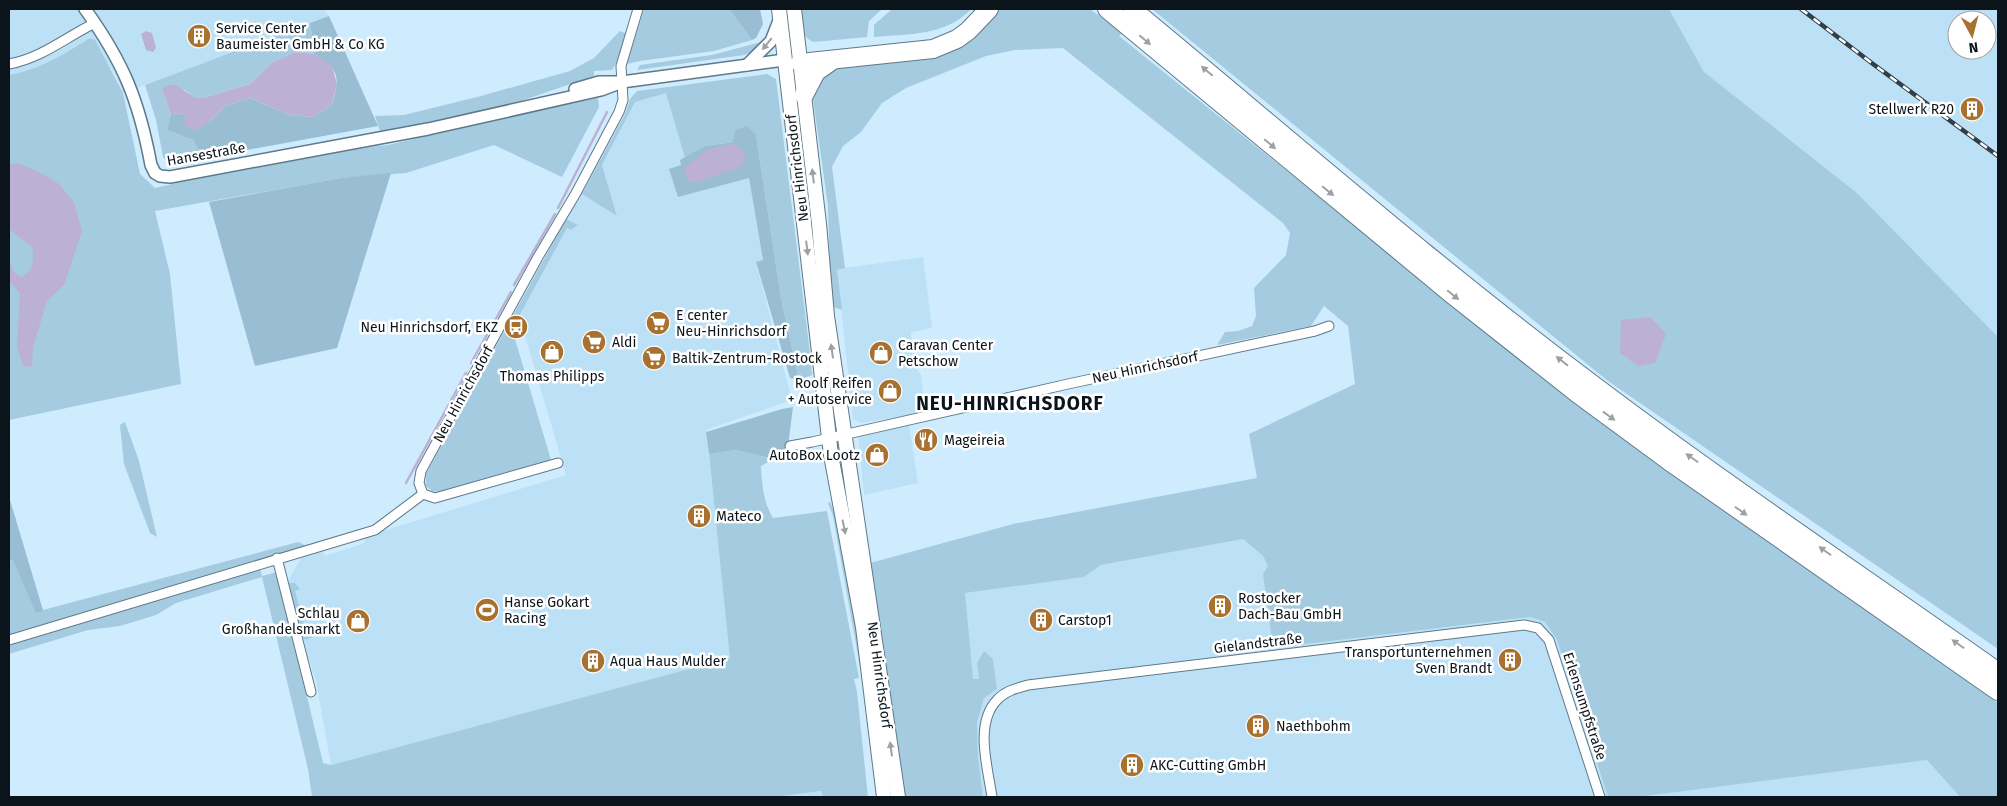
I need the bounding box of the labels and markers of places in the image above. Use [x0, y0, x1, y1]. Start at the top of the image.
place label: Service Center Baumeister GmbH & Co KG [216, 20, 385, 53]
building icon: Service Center Baumeister GmbH & Co KG [186, 23, 212, 49]
building icon: Stellwerk R20 [1959, 96, 1985, 122]
place label: Stellwerk R20 [1869, 101, 1954, 118]
place label: E center Neu-Hinrichsdorf [676, 307, 787, 340]
supermarket icon: E center Neu-Hinrichsdorf [645, 310, 671, 336]
bus stop icon: Neu Hinrichsdorf, EKZ [503, 314, 529, 340]
place label: Neu Hinrichsdorf, EKZ [360, 319, 498, 336]
supermarket icon: Aldi [581, 329, 607, 355]
place label: Aldi [612, 334, 636, 351]
place label: Caravan Center Petschow [898, 337, 994, 370]
shop icon: Thomas Philipps [539, 339, 565, 365]
shop icon: Caravan Center Petschow [868, 340, 894, 366]
supermarket icon: Baltik-Zentrum-Rostock [641, 345, 667, 371]
place label: Baltik-Zentrum-Rostock [672, 350, 823, 367]
place label: Thomas Philipps [500, 368, 605, 385]
place label: Roolf Reifen + Autoservice [788, 375, 872, 408]
shop icon: Roolf Reifen + Autoservice [877, 378, 903, 404]
restaurant icon: Mageireia [913, 427, 939, 453]
place label: Mageireia [944, 432, 1005, 449]
shop icon: AutoBox Lootz [864, 442, 890, 468]
place label: AutoBox Lootz [770, 447, 860, 464]
building icon: Mateco [686, 503, 712, 529]
place label: Mateco [716, 508, 762, 525]
place label: Rostocker Dach-Bau GmbH [1238, 590, 1342, 623]
building icon: Rostocker Dach-Bau GmbH [1207, 593, 1233, 619]
place label: Hanse Gokart Racing [504, 594, 590, 627]
sports icon: Hanse Gokart Racing [474, 597, 500, 623]
place label: Schlau Großhandelsmarkt [222, 605, 341, 638]
building icon: Carstop1 [1028, 607, 1054, 633]
shop icon: Schlau Großhandelsmarkt [345, 608, 371, 634]
place label: Carstop1 [1058, 612, 1112, 629]
place label: Transportunternehmen Sven Brandt [1345, 644, 1493, 677]
building icon: Transportunternehmen Sven Brandt [1497, 647, 1523, 673]
building icon: Aqua Haus Mulder [580, 648, 606, 674]
place label: Aqua Haus Mulder [610, 653, 726, 670]
building icon: Naethbohm [1245, 713, 1271, 739]
place label: Naethbohm [1276, 718, 1351, 735]
building icon: AKC-Cutting GmbH [1119, 752, 1145, 778]
place label: AKC-Cutting GmbH [1150, 757, 1266, 774]

